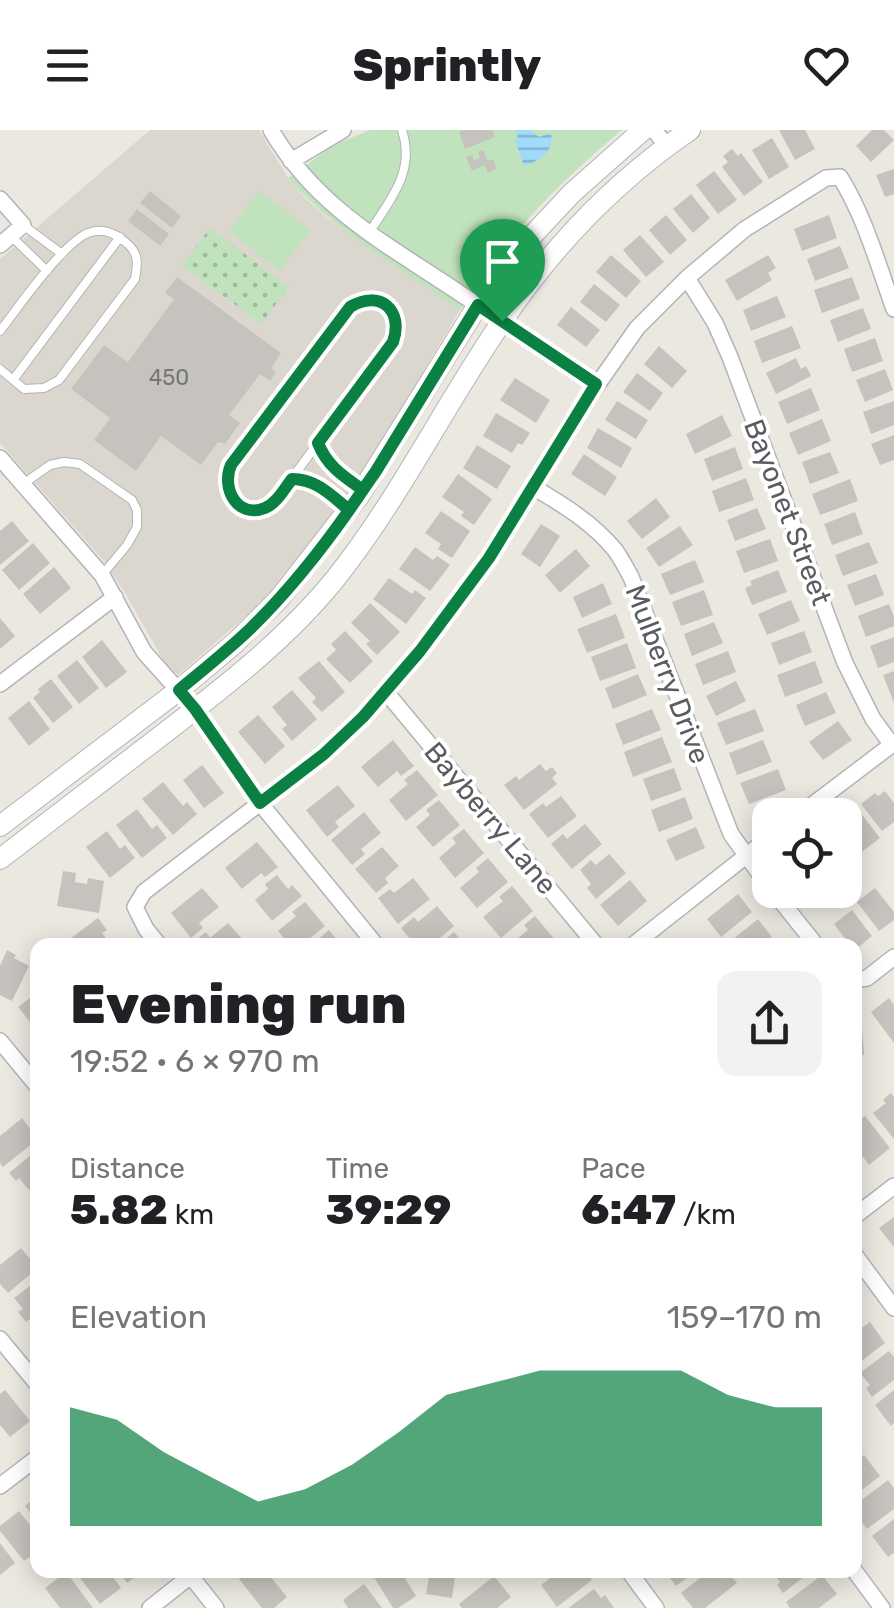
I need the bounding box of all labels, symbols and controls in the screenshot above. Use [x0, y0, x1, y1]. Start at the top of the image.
icon: menu [40, 38, 95, 93]
icon: heart [799, 38, 854, 93]
text: Sprintly [353, 39, 541, 92]
pin [460, 219, 545, 322]
icon: arrive [475, 234, 530, 289]
house number: 450 [149, 364, 189, 391]
street label: Bayonet Street [737, 415, 838, 610]
street label: Mulberry Drive [618, 580, 717, 768]
street label: Bayberry Lane [417, 736, 564, 901]
map controls [752, 798, 862, 908]
button: locate [752, 798, 862, 908]
button: share [717, 971, 822, 1076]
text: Evening run [70, 972, 407, 1037]
text: 19:52 · 6 × 970 m [70, 1042, 320, 1080]
text: Distance [70, 1152, 185, 1185]
text: Time [326, 1152, 389, 1185]
text: Pace [581, 1152, 646, 1185]
text: 5.82 [70, 1185, 168, 1235]
text: 39:29 [326, 1185, 451, 1235]
text: 6:47 [581, 1185, 676, 1235]
text: km [168, 1198, 214, 1231]
text: /km [676, 1198, 736, 1231]
text: Elevation [70, 1298, 207, 1336]
text: 159–170 m [667, 1298, 822, 1336]

